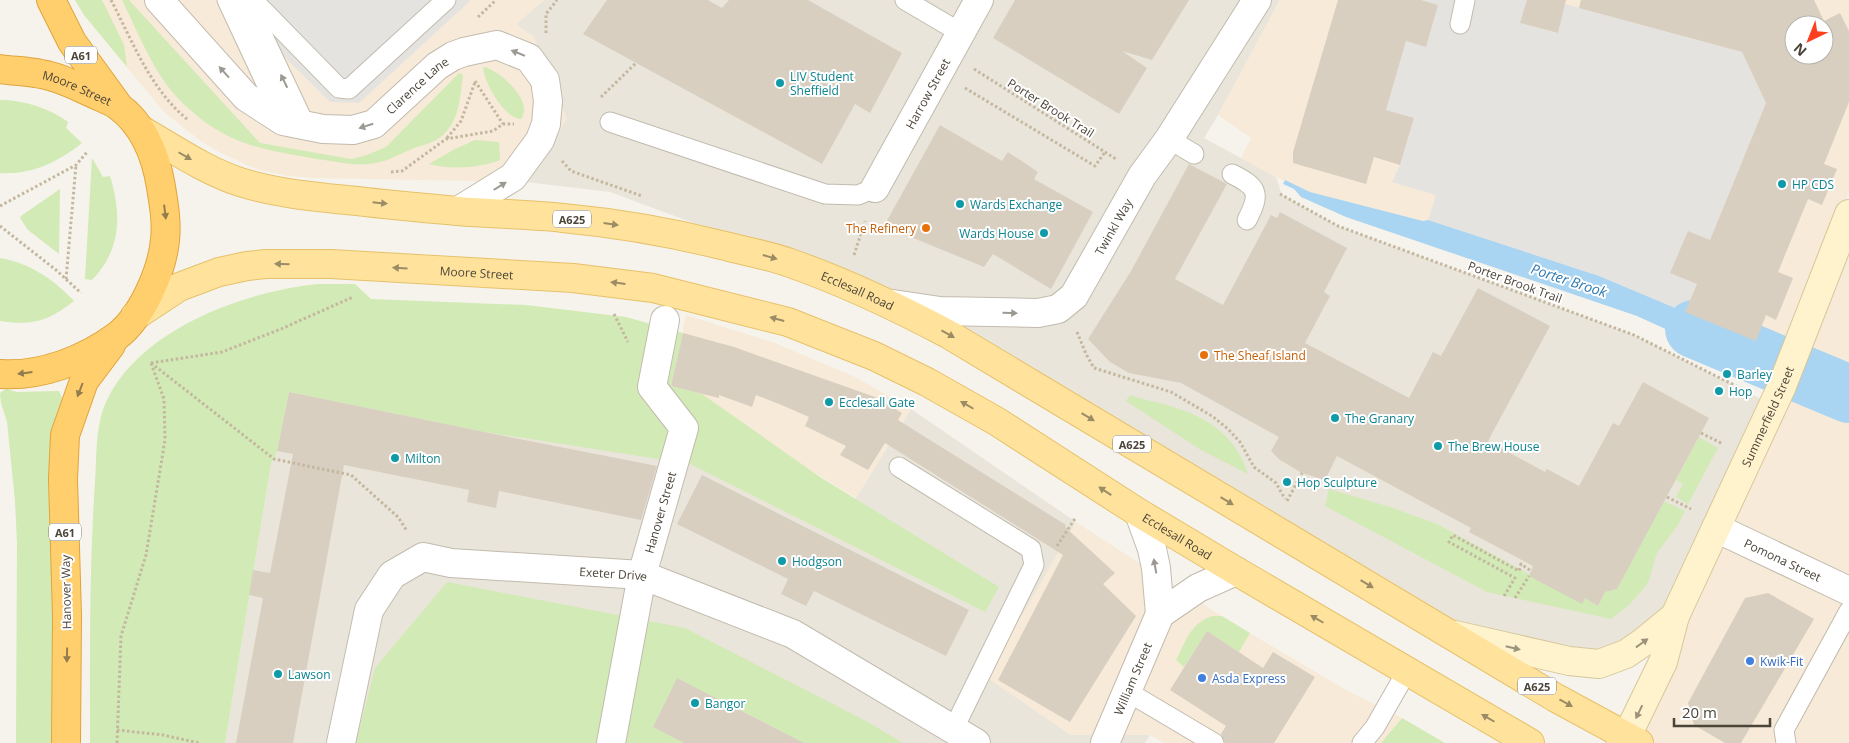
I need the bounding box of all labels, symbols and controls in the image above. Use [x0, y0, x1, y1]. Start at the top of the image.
north arrow [1784, 15, 1834, 65]
text: N [1789, 39, 1810, 61]
road number: A61 [65, 46, 97, 64]
one-way arrow [510, 49, 525, 57]
street label: Clarence Lane [382, 52, 452, 118]
street label: Harrow Street [901, 55, 954, 132]
one-way arrow [218, 65, 229, 78]
street label: Moore Street [41, 66, 115, 109]
place label: LIV Student Sheffield [790, 68, 854, 99]
one-way arrow [280, 74, 288, 88]
street label: Porter Brook Trail [1004, 75, 1098, 141]
marker: LIV Student Sheffield [774, 77, 786, 89]
one-way arrow [359, 123, 374, 130]
one-way arrow [179, 151, 192, 160]
place label: HP CDS [1792, 176, 1834, 193]
marker: HP CDS [1776, 178, 1788, 190]
one-way arrow [493, 181, 506, 190]
street label: Twinkl Way [1090, 195, 1136, 258]
place label: Wards Exchange [970, 196, 1062, 213]
marker: Wards Exchange [954, 198, 966, 210]
one-way arrow [372, 200, 388, 208]
one-way arrow [161, 204, 169, 220]
road number: A625 [553, 210, 591, 228]
one-way arrow [604, 220, 620, 228]
place label: The Refinery [846, 220, 917, 237]
marker: The Refinery [920, 222, 932, 234]
place label: Wards House [959, 225, 1034, 242]
marker: Wards House [1038, 227, 1050, 239]
one-way arrow [763, 254, 778, 262]
street label: Porter Brook Trail [1466, 257, 1564, 307]
water label: Porter Brook [1529, 259, 1610, 302]
one-way arrow [274, 260, 290, 268]
street label: Moore Street [439, 262, 514, 283]
one-way arrow [391, 263, 407, 271]
street label: Ecclesall Road [819, 267, 897, 314]
one-way arrow [610, 279, 626, 287]
one-way arrow [1002, 309, 1018, 317]
one-way arrow [769, 314, 784, 322]
one-way arrow [941, 330, 955, 338]
place label: The Sheaf Island [1214, 347, 1306, 364]
marker: The Sheaf Island [1198, 349, 1210, 361]
street label: Summerfield Street [1737, 364, 1797, 469]
place label: Barley [1737, 366, 1773, 383]
marker: Barley [1721, 368, 1733, 380]
one-way arrow [17, 369, 33, 377]
one-way arrow [76, 383, 84, 397]
place label: Hop [1729, 383, 1752, 400]
marker: Hop [1713, 385, 1725, 397]
place label: Ecclesall Gate [839, 394, 915, 411]
marker: Ecclesall Gate [823, 396, 835, 408]
one-way arrow [961, 400, 974, 409]
place label: The Granary [1345, 410, 1415, 427]
marker: The Granary [1329, 412, 1341, 424]
one-way arrow [1081, 413, 1094, 422]
road number: A625 [1113, 436, 1151, 452]
place label: The Brew House [1448, 438, 1540, 455]
marker: The Brew House [1432, 440, 1444, 452]
place label: Milton [405, 450, 441, 467]
marker: Milton [389, 452, 401, 464]
street label: Hanover Street [640, 469, 680, 555]
place label: Hop Sculpture [1297, 474, 1377, 491]
marker: Hop Sculpture [1281, 476, 1293, 488]
one-way arrow [1098, 487, 1111, 496]
one-way arrow [1221, 496, 1234, 505]
street label: Ecclesall Road [1140, 509, 1215, 563]
road number: A61 [49, 524, 81, 540]
street label: Pomona Street [1742, 534, 1824, 585]
place label: Hodgson [792, 553, 842, 570]
street label: Hanover Way [57, 554, 75, 629]
marker: Hodgson [776, 555, 788, 567]
one-way arrow [1151, 557, 1159, 573]
street label: Exeter Drive [579, 563, 650, 585]
one-way arrow [1360, 580, 1373, 589]
one-way arrow [1310, 615, 1324, 623]
one-way arrow [1635, 638, 1649, 648]
street label: William Street [1109, 640, 1156, 718]
one-way arrow [1506, 644, 1521, 652]
one-way arrow [63, 647, 71, 663]
place label: Kwik-Fit [1760, 653, 1803, 670]
marker: Kwik-Fit [1744, 655, 1756, 667]
place label: Lawson [288, 666, 331, 683]
marker: Lawson [272, 668, 284, 680]
place label: Asda Express [1212, 670, 1286, 687]
marker: Asda Express [1196, 672, 1208, 684]
road number: A625 [1518, 678, 1556, 694]
place label: Bangor [705, 695, 746, 712]
scale bar [1674, 696, 1770, 728]
marker: Bangor [689, 697, 701, 709]
one-way arrow [1559, 699, 1573, 707]
text: 20 m [1682, 702, 1717, 722]
one-way arrow [1635, 705, 1643, 719]
one-way arrow [1481, 714, 1494, 723]

